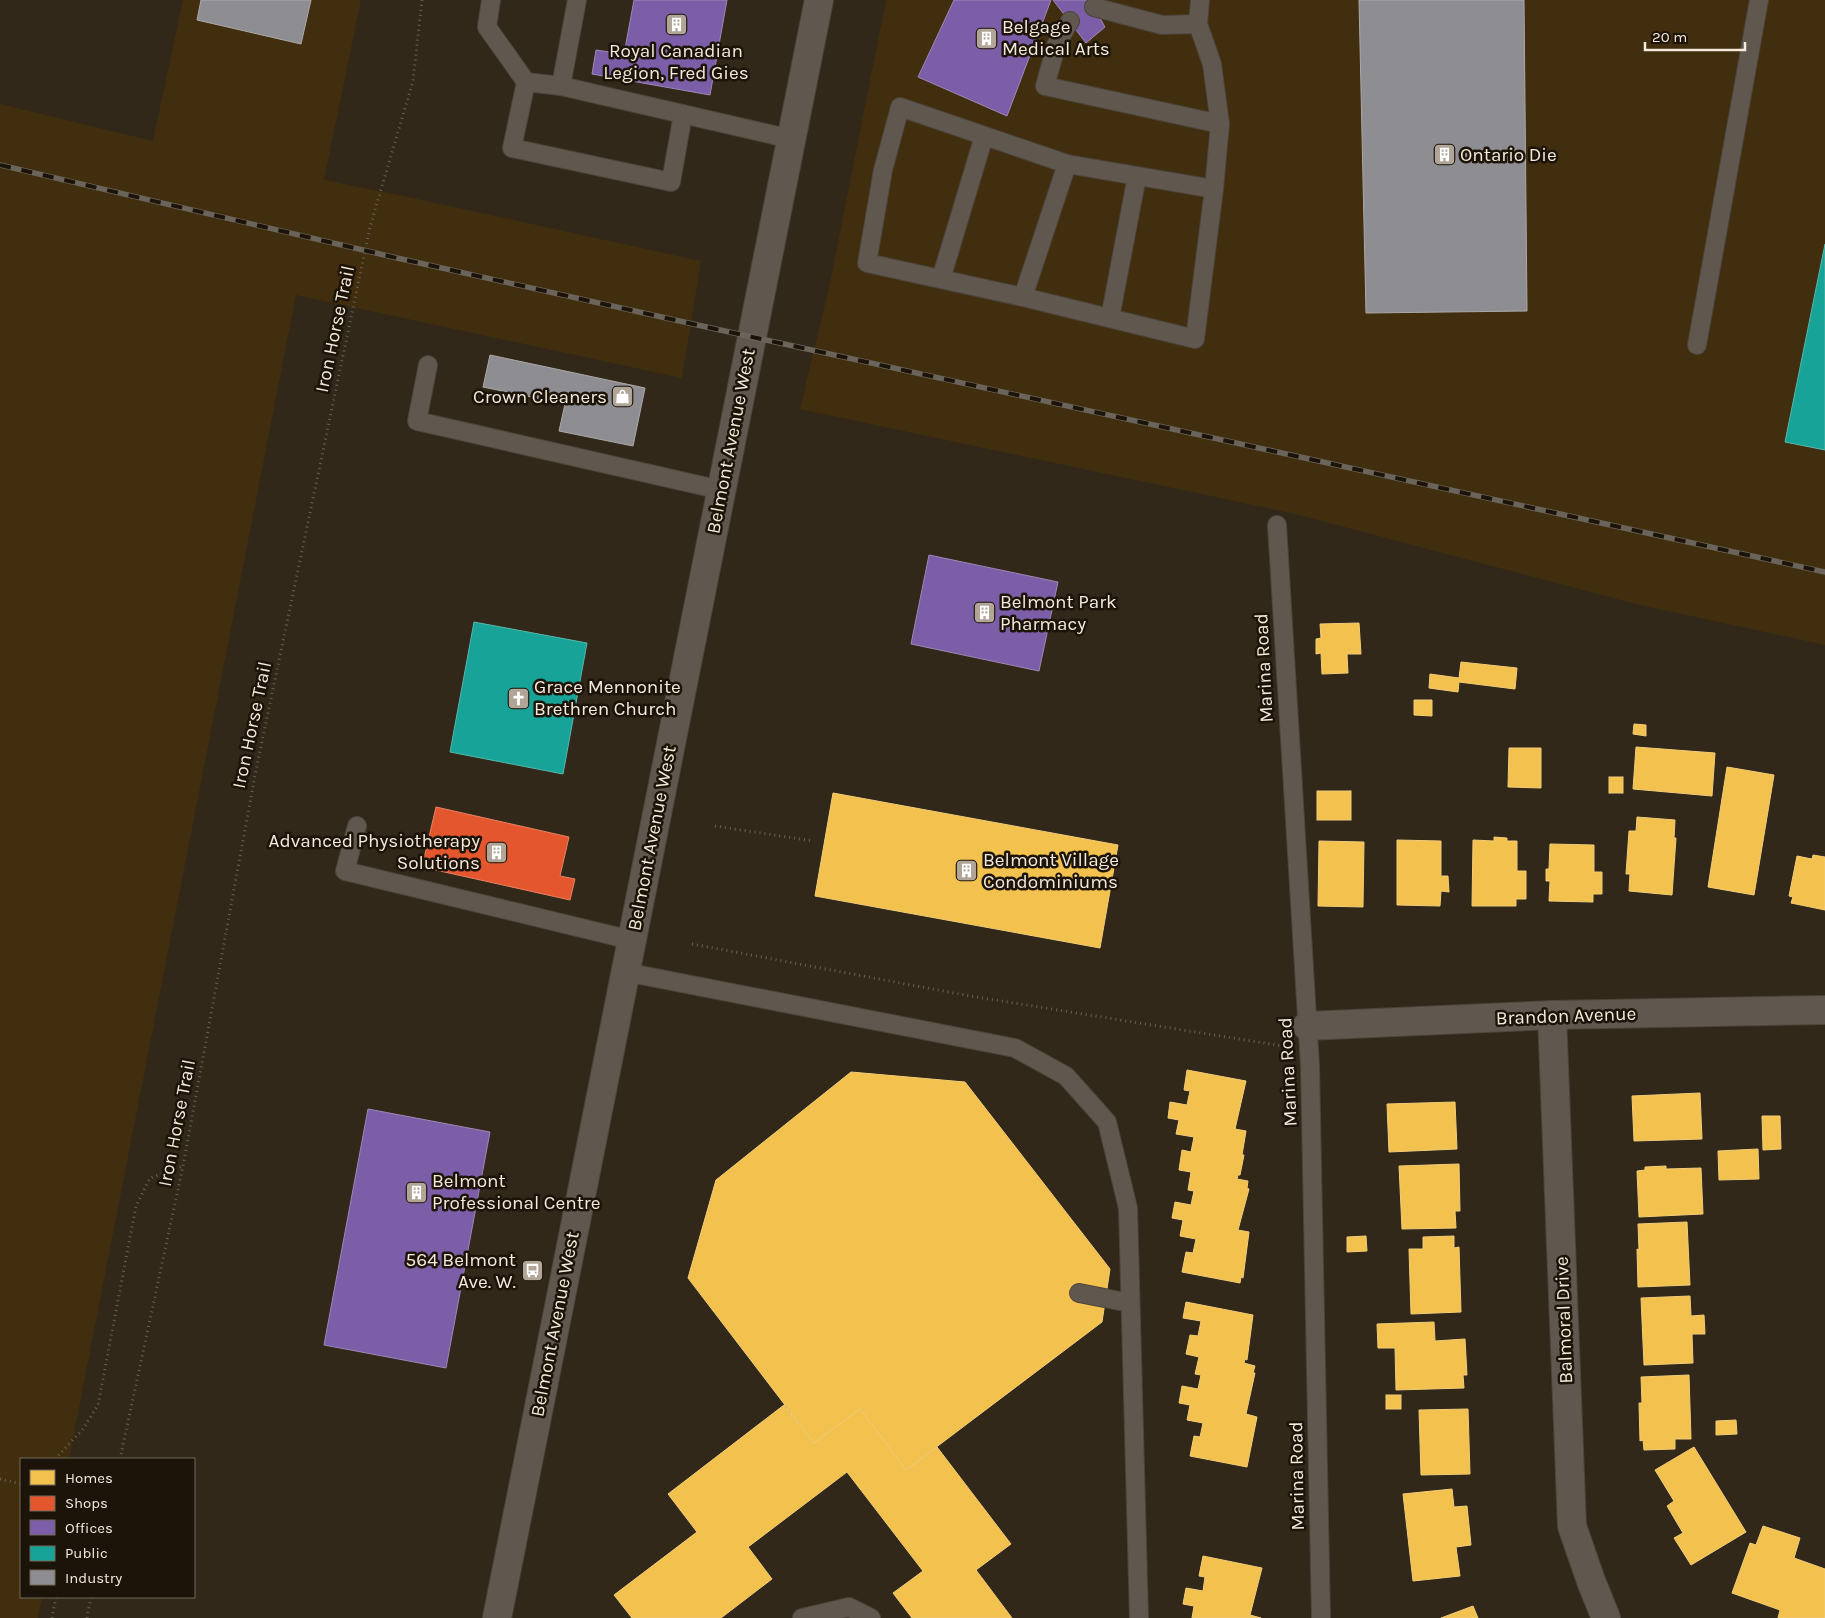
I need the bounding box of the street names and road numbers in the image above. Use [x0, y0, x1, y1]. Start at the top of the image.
street label: Iron Horse Trail [311, 264, 359, 394]
street label: Belmont Avenue West [702, 346, 760, 536]
street label: Marina Road [1250, 613, 1278, 723]
street label: Iron Horse Trail [228, 660, 276, 790]
street label: Belmont Avenue West [623, 743, 681, 933]
street label: Brandon Avenue [1495, 1003, 1637, 1029]
street label: Marina Road [1274, 1017, 1302, 1127]
street label: Iron Horse Trail [154, 1057, 200, 1189]
street label: Belmont Avenue West [526, 1229, 584, 1419]
street label: Balmoral Drive [1551, 1256, 1577, 1384]
street label: Marina Road [1285, 1421, 1309, 1531]

